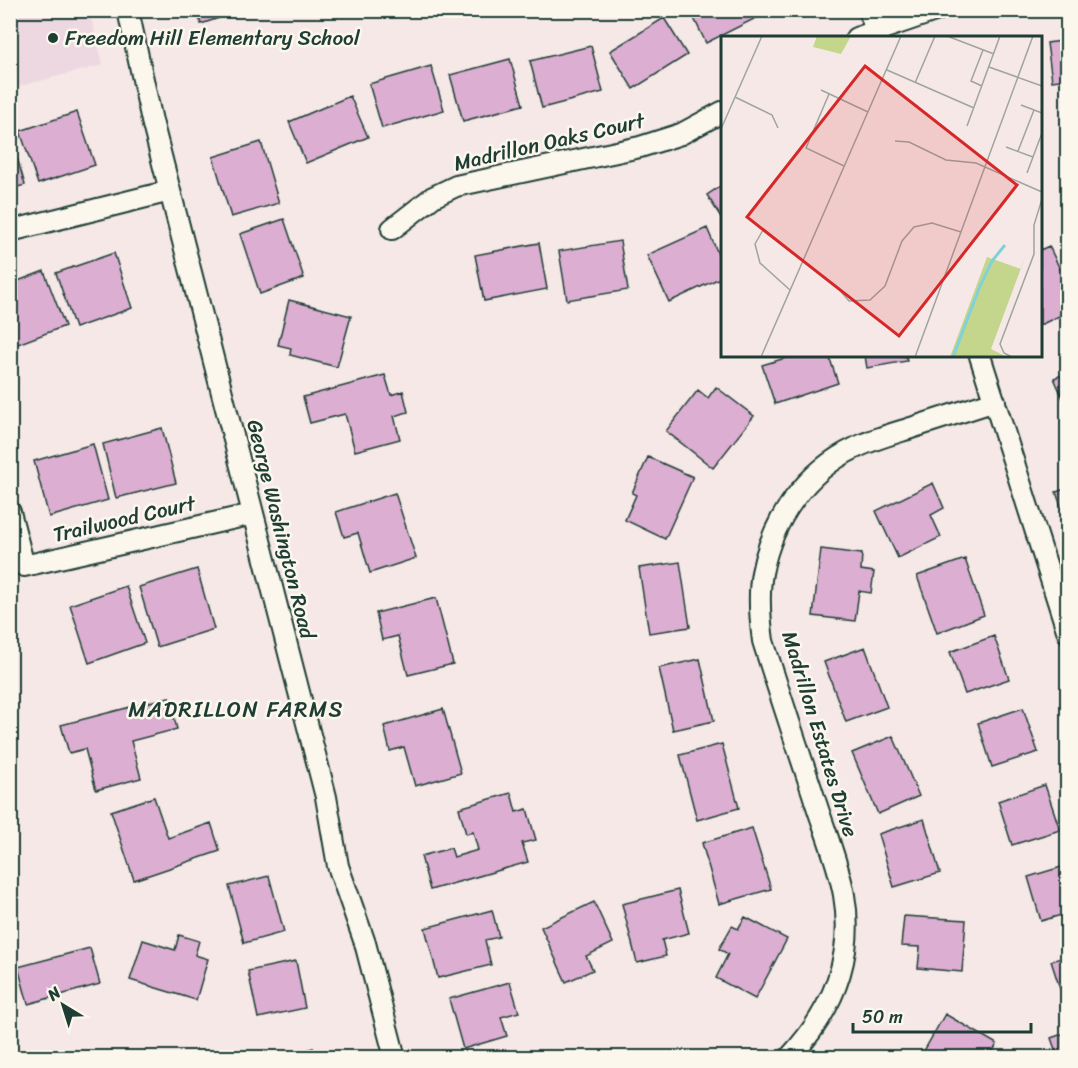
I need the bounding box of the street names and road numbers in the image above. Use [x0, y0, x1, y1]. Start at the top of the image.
street label: Madrillon Oaks Court [450, 101, 650, 182]
street label: George Washington Road [235, 415, 327, 645]
street label: Trailwood Court [49, 484, 200, 554]
street label: Madrillon Estates Drive [771, 626, 869, 842]

